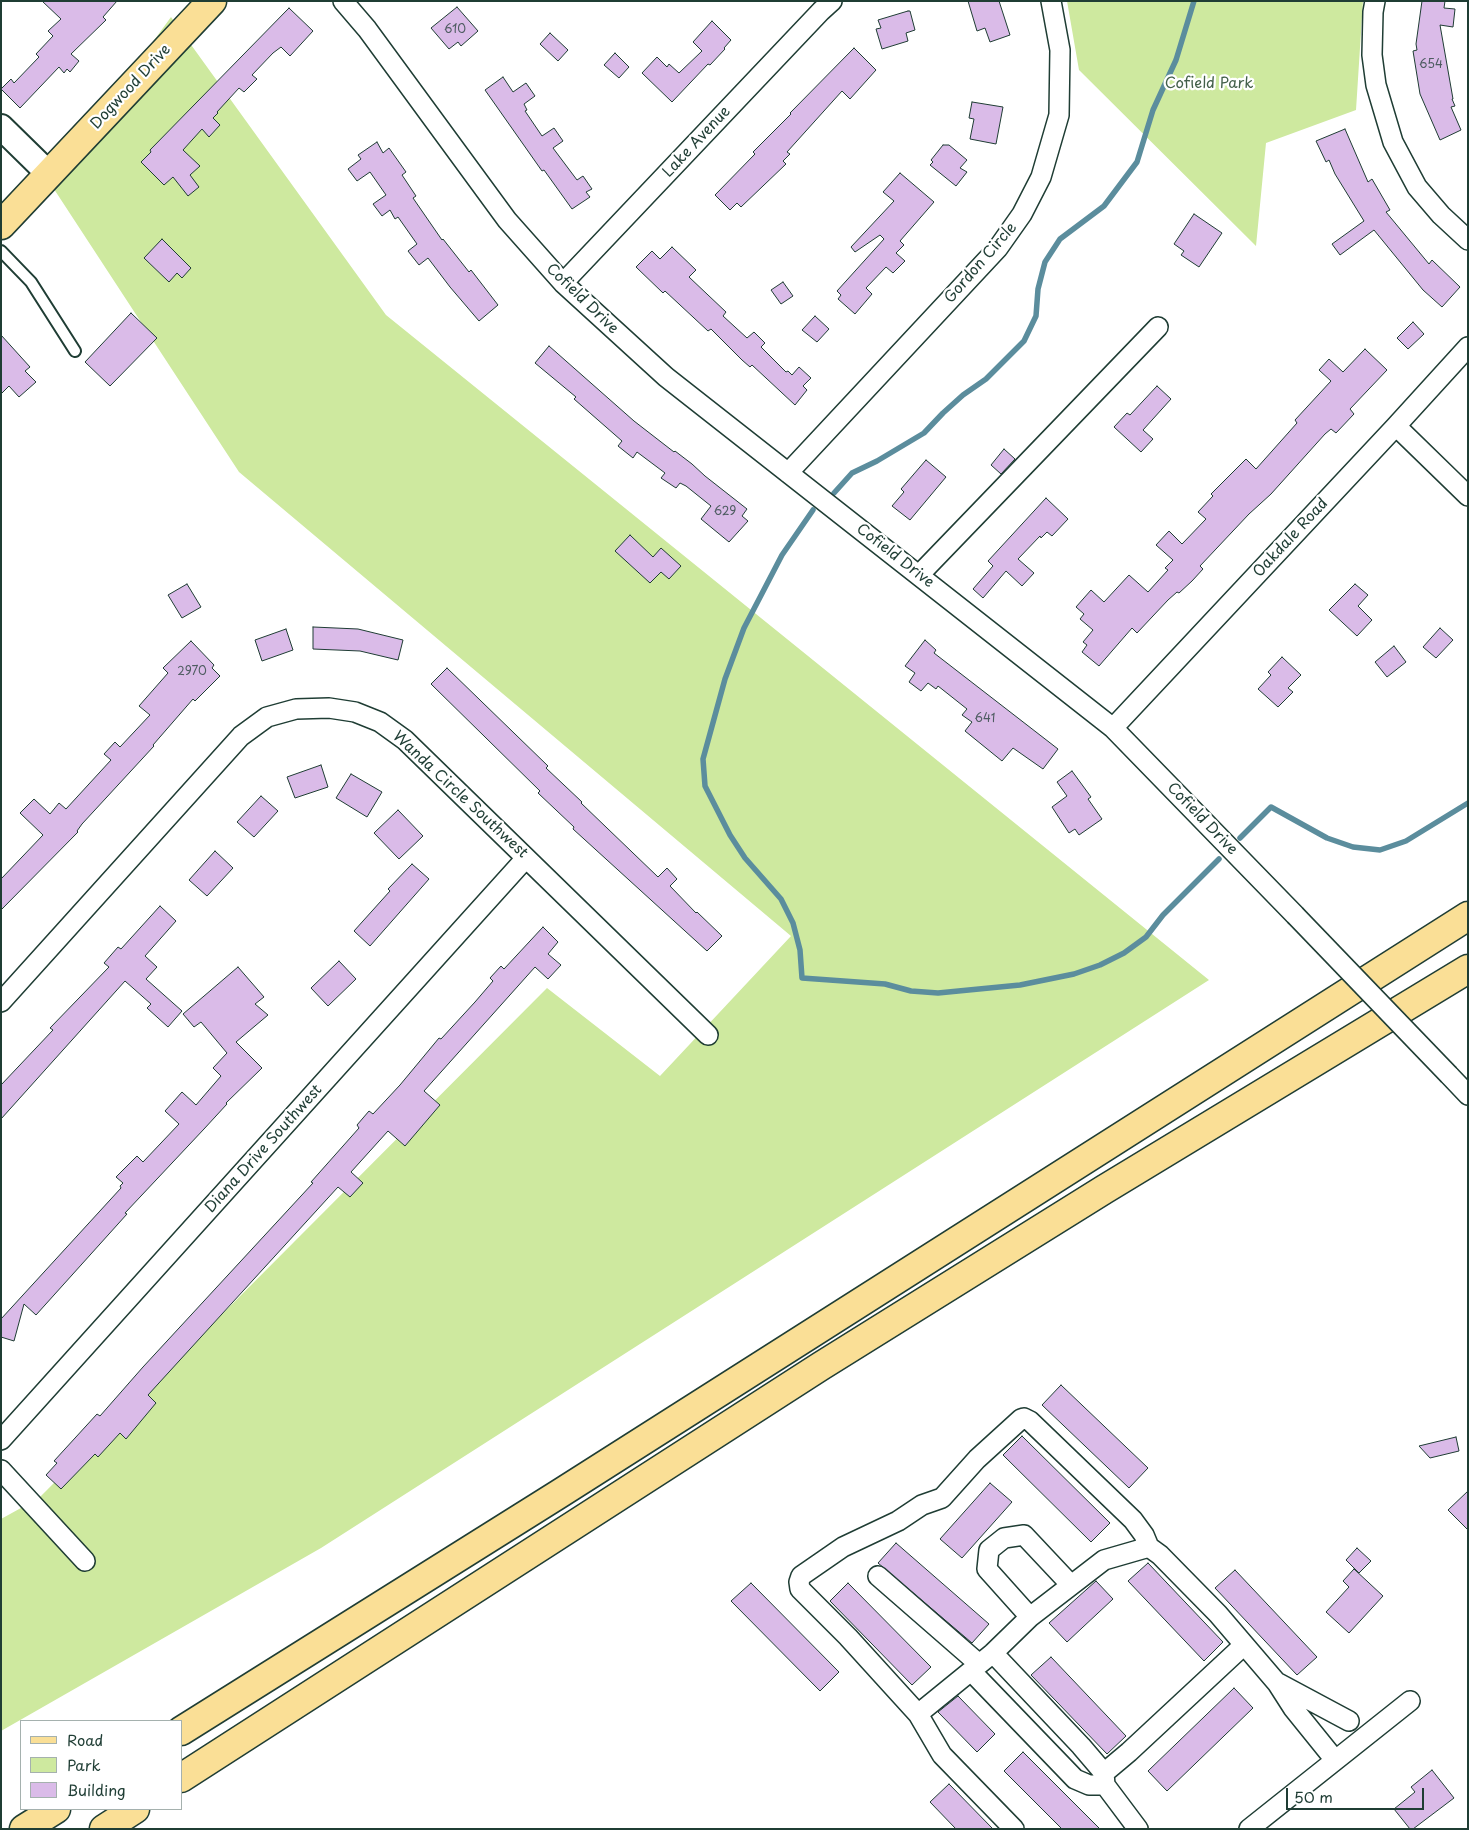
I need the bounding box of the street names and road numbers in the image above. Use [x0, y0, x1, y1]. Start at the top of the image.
street label: Dogwood Drive [87, 41, 175, 133]
street label: Lake Avenue [660, 103, 734, 181]
street label: Gordon Circle [941, 219, 1021, 307]
street label: Cofield Drive [542, 260, 622, 338]
street label: Oakdale Road [1250, 495, 1332, 581]
street label: Cofield Drive [853, 520, 937, 592]
street label: Wanda Circle Southwest [389, 728, 531, 862]
street label: Cofield Drive [1163, 779, 1241, 859]
street label: Diana Drive Southwest [202, 1081, 326, 1217]

